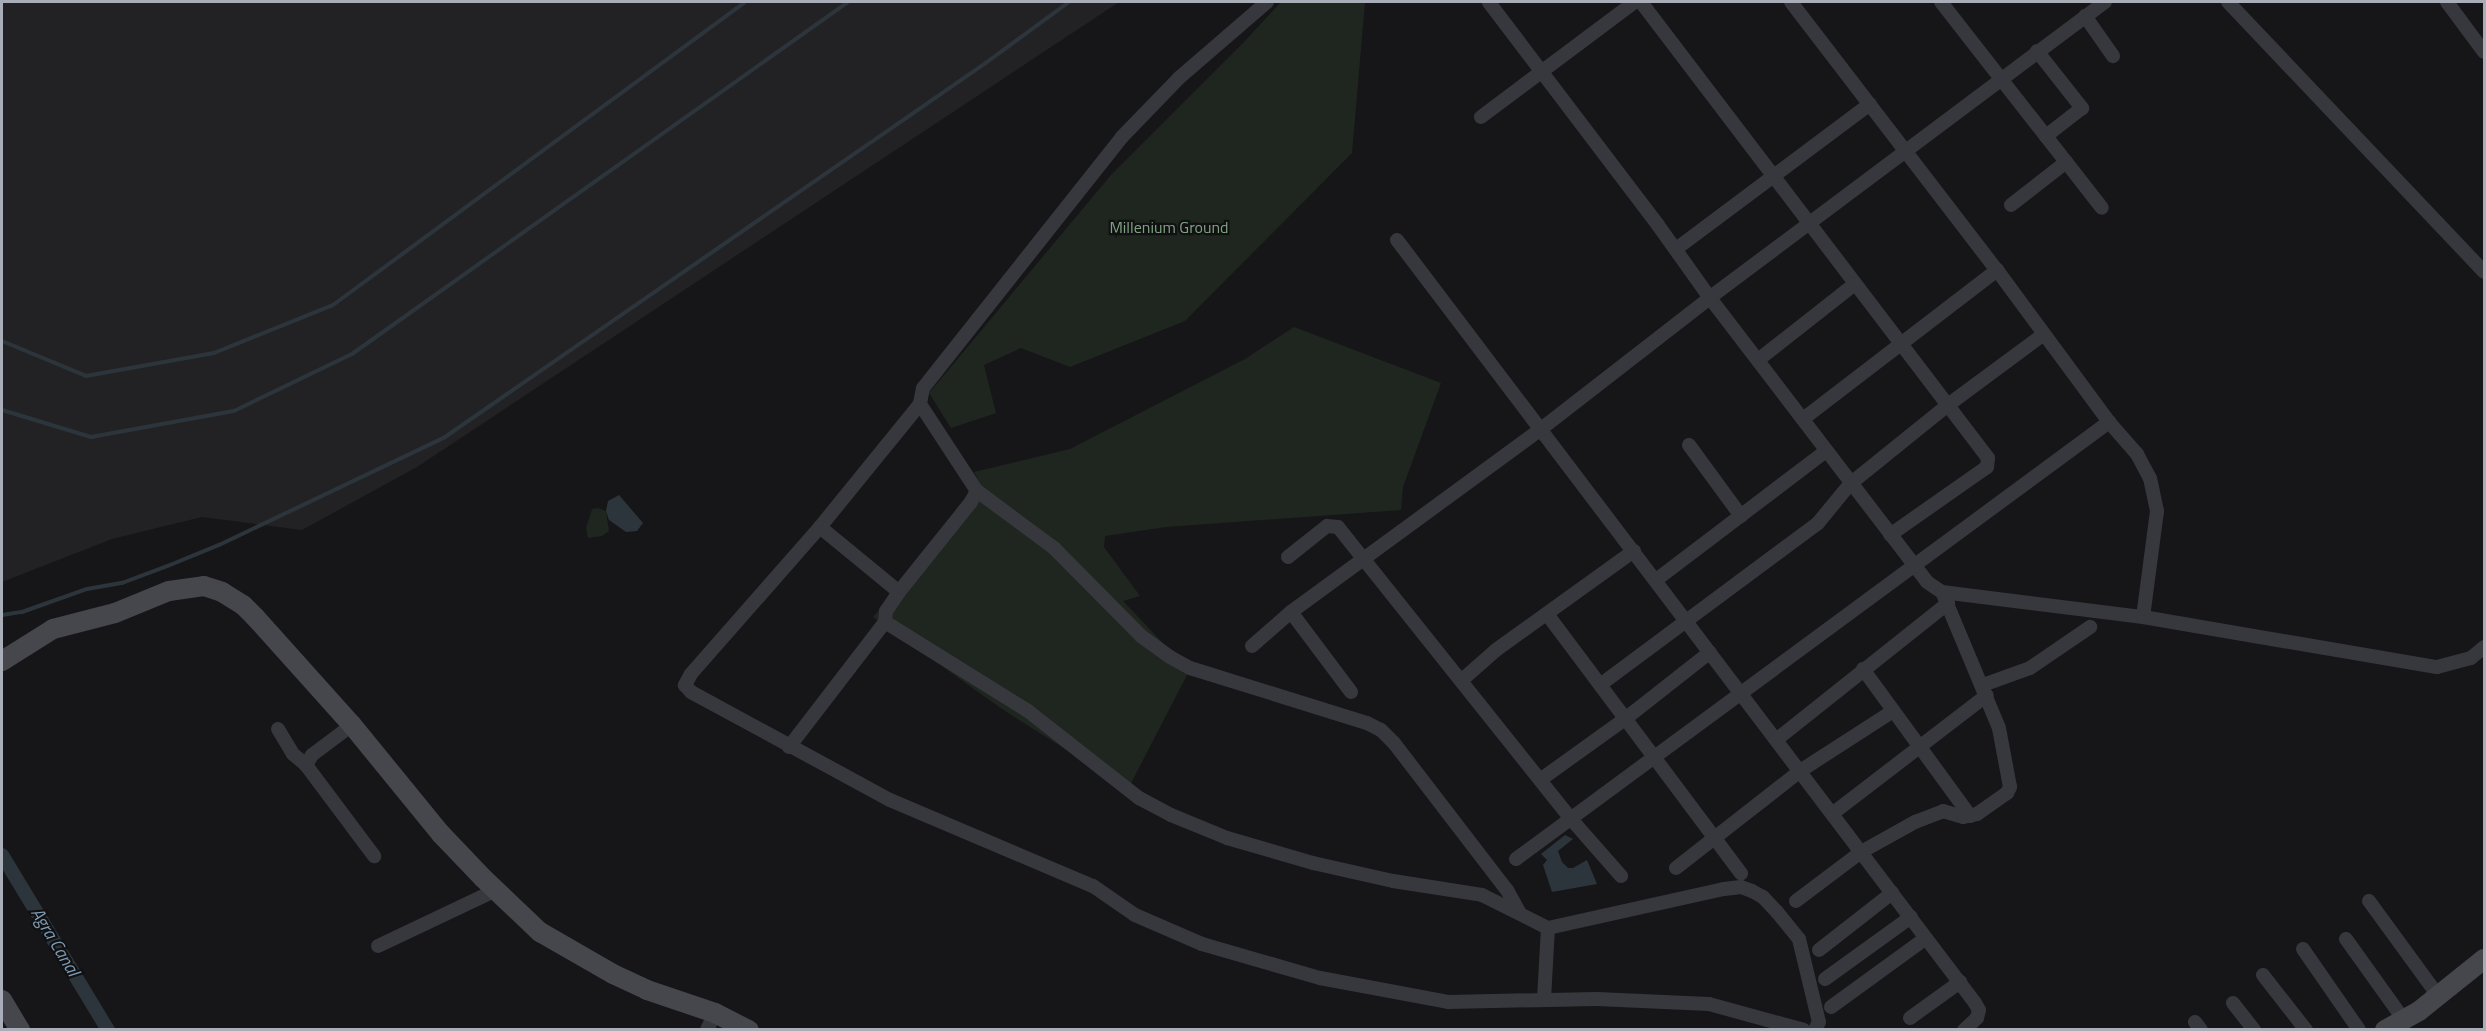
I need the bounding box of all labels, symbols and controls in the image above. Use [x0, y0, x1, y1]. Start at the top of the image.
park label: Millenium Ground [1109, 217, 1229, 237]
water label: Agra Canal [26, 904, 84, 980]

